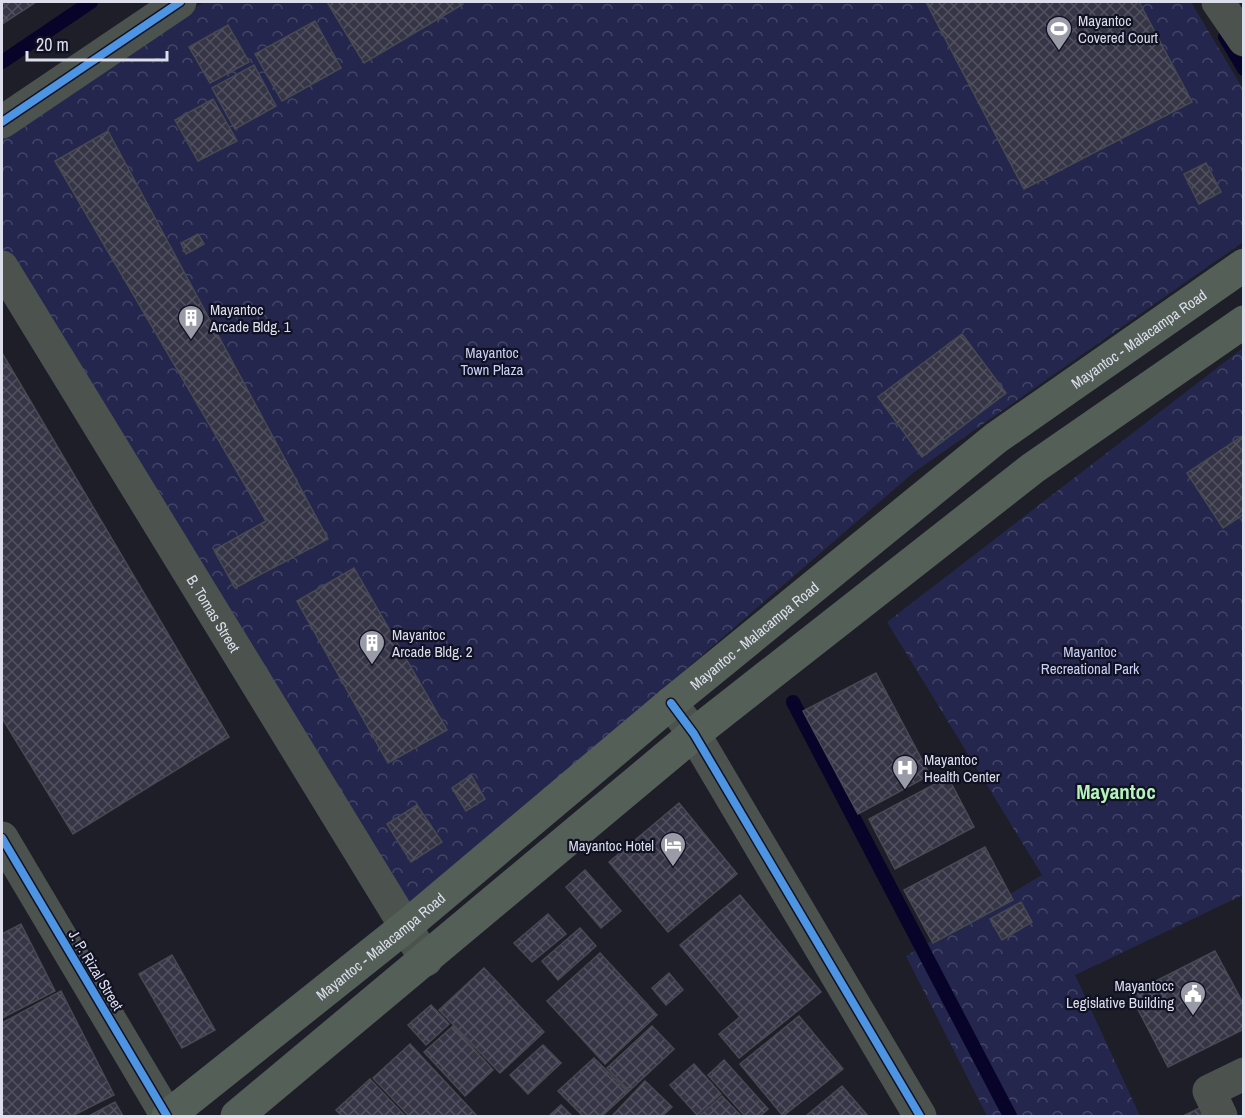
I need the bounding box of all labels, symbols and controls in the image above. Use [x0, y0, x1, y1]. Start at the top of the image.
place label: Mayantoc Covered Court [1078, 10, 1159, 48]
sports icon: Mayantoc Covered Court [1044, 14, 1074, 52]
scale bar [27, 24, 166, 62]
text: 20 m [36, 32, 69, 57]
street label: Mayantoc - Malacampa Road [1067, 284, 1210, 393]
place label: Mayantoc Arcade Bldg. 1 [209, 299, 291, 337]
building icon: Mayantoc Arcade Bldg. 1 [176, 303, 206, 341]
park label: Mayantoc Town Plaza [461, 342, 524, 380]
street label: B. Tomas Street [182, 571, 246, 657]
street label: Mayantoc - Malacampa Road [685, 576, 823, 694]
place label: Mayantoc Arcade Bldg. 2 [391, 624, 473, 662]
building icon: Mayantoc Arcade Bldg. 2 [357, 628, 387, 666]
park label: Mayantoc Recreational Park [1041, 641, 1140, 679]
place label: Mayantoc Health Center [924, 749, 1000, 787]
hospital icon: Mayantoc Health Center [890, 753, 920, 791]
district label: Mayantoc [1076, 777, 1156, 806]
hotel icon: Mayantoc Hotel [658, 830, 688, 868]
place label: Mayantoc Hotel [569, 835, 654, 856]
street label: Mayantoc - Malacampa Road [311, 887, 449, 1005]
street label: J. P. Rizal Street [64, 926, 129, 1015]
place label: Mayantocc Legislative Building [1066, 975, 1174, 1013]
public building icon: Mayantocc Legislative Building [1178, 979, 1208, 1017]

